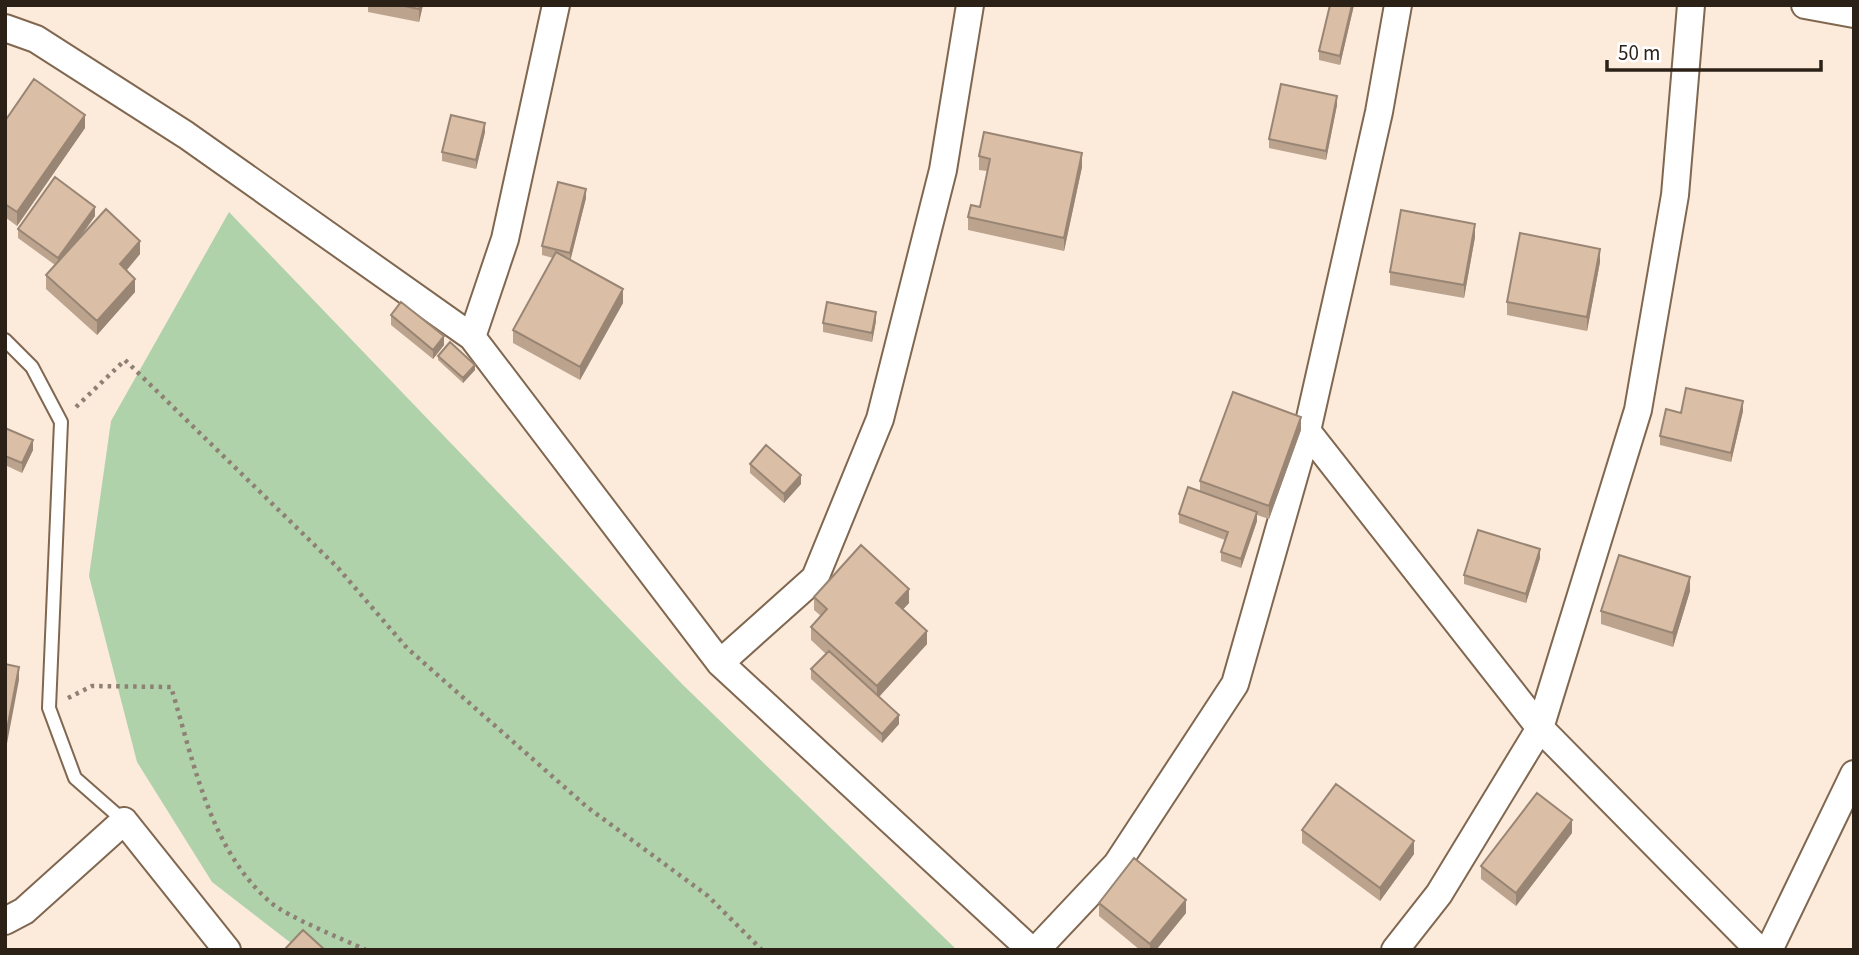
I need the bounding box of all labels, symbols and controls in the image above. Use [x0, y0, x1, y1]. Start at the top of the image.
scale bar [1607, 28, 1820, 72]
text: 50 m [1618, 38, 1660, 68]

